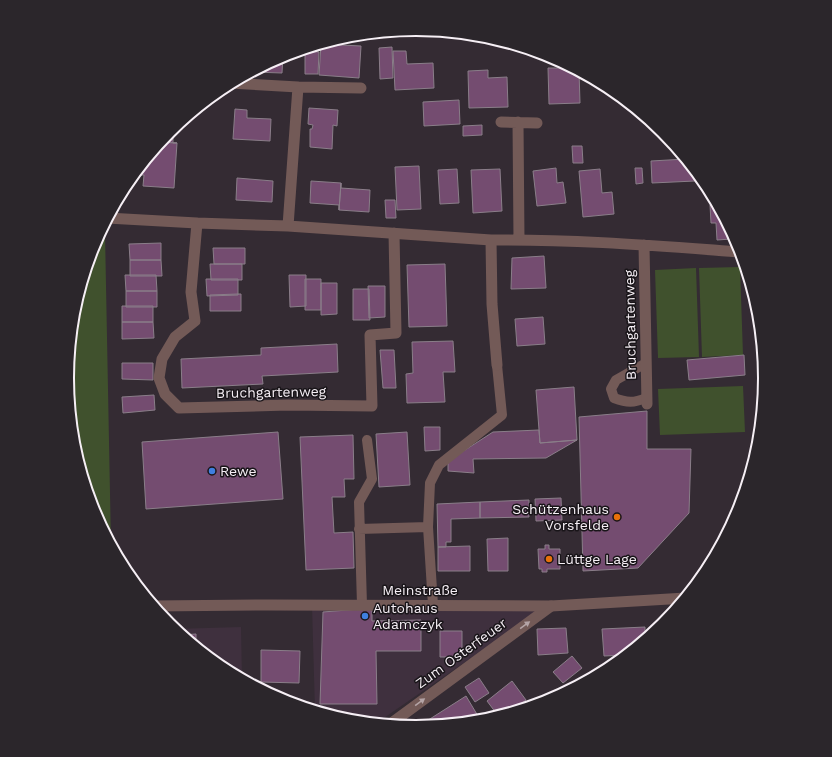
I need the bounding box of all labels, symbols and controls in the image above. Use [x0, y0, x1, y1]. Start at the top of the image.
street label: Bruchgartenweg [621, 269, 639, 380]
street label: Bruchgartenweg [216, 383, 327, 401]
place label: Rewe [220, 463, 257, 479]
marker: Rewe [207, 466, 217, 476]
place label: Schützenhaus Vorsfelde [512, 501, 609, 533]
marker: Schützenhaus Vorsfelde [612, 512, 622, 522]
place label: Lüttge Lage [557, 551, 637, 567]
marker: Lüttge Lage [544, 554, 554, 564]
street label: Meinstraße [382, 582, 458, 598]
place label: Autohaus Adamczyk [373, 600, 443, 632]
marker: Autohaus Adamczyk [360, 611, 370, 621]
street label: Zum Osterfeuer [412, 614, 510, 691]
one-way arrow [519, 621, 530, 629]
one-way arrow [415, 698, 425, 706]

